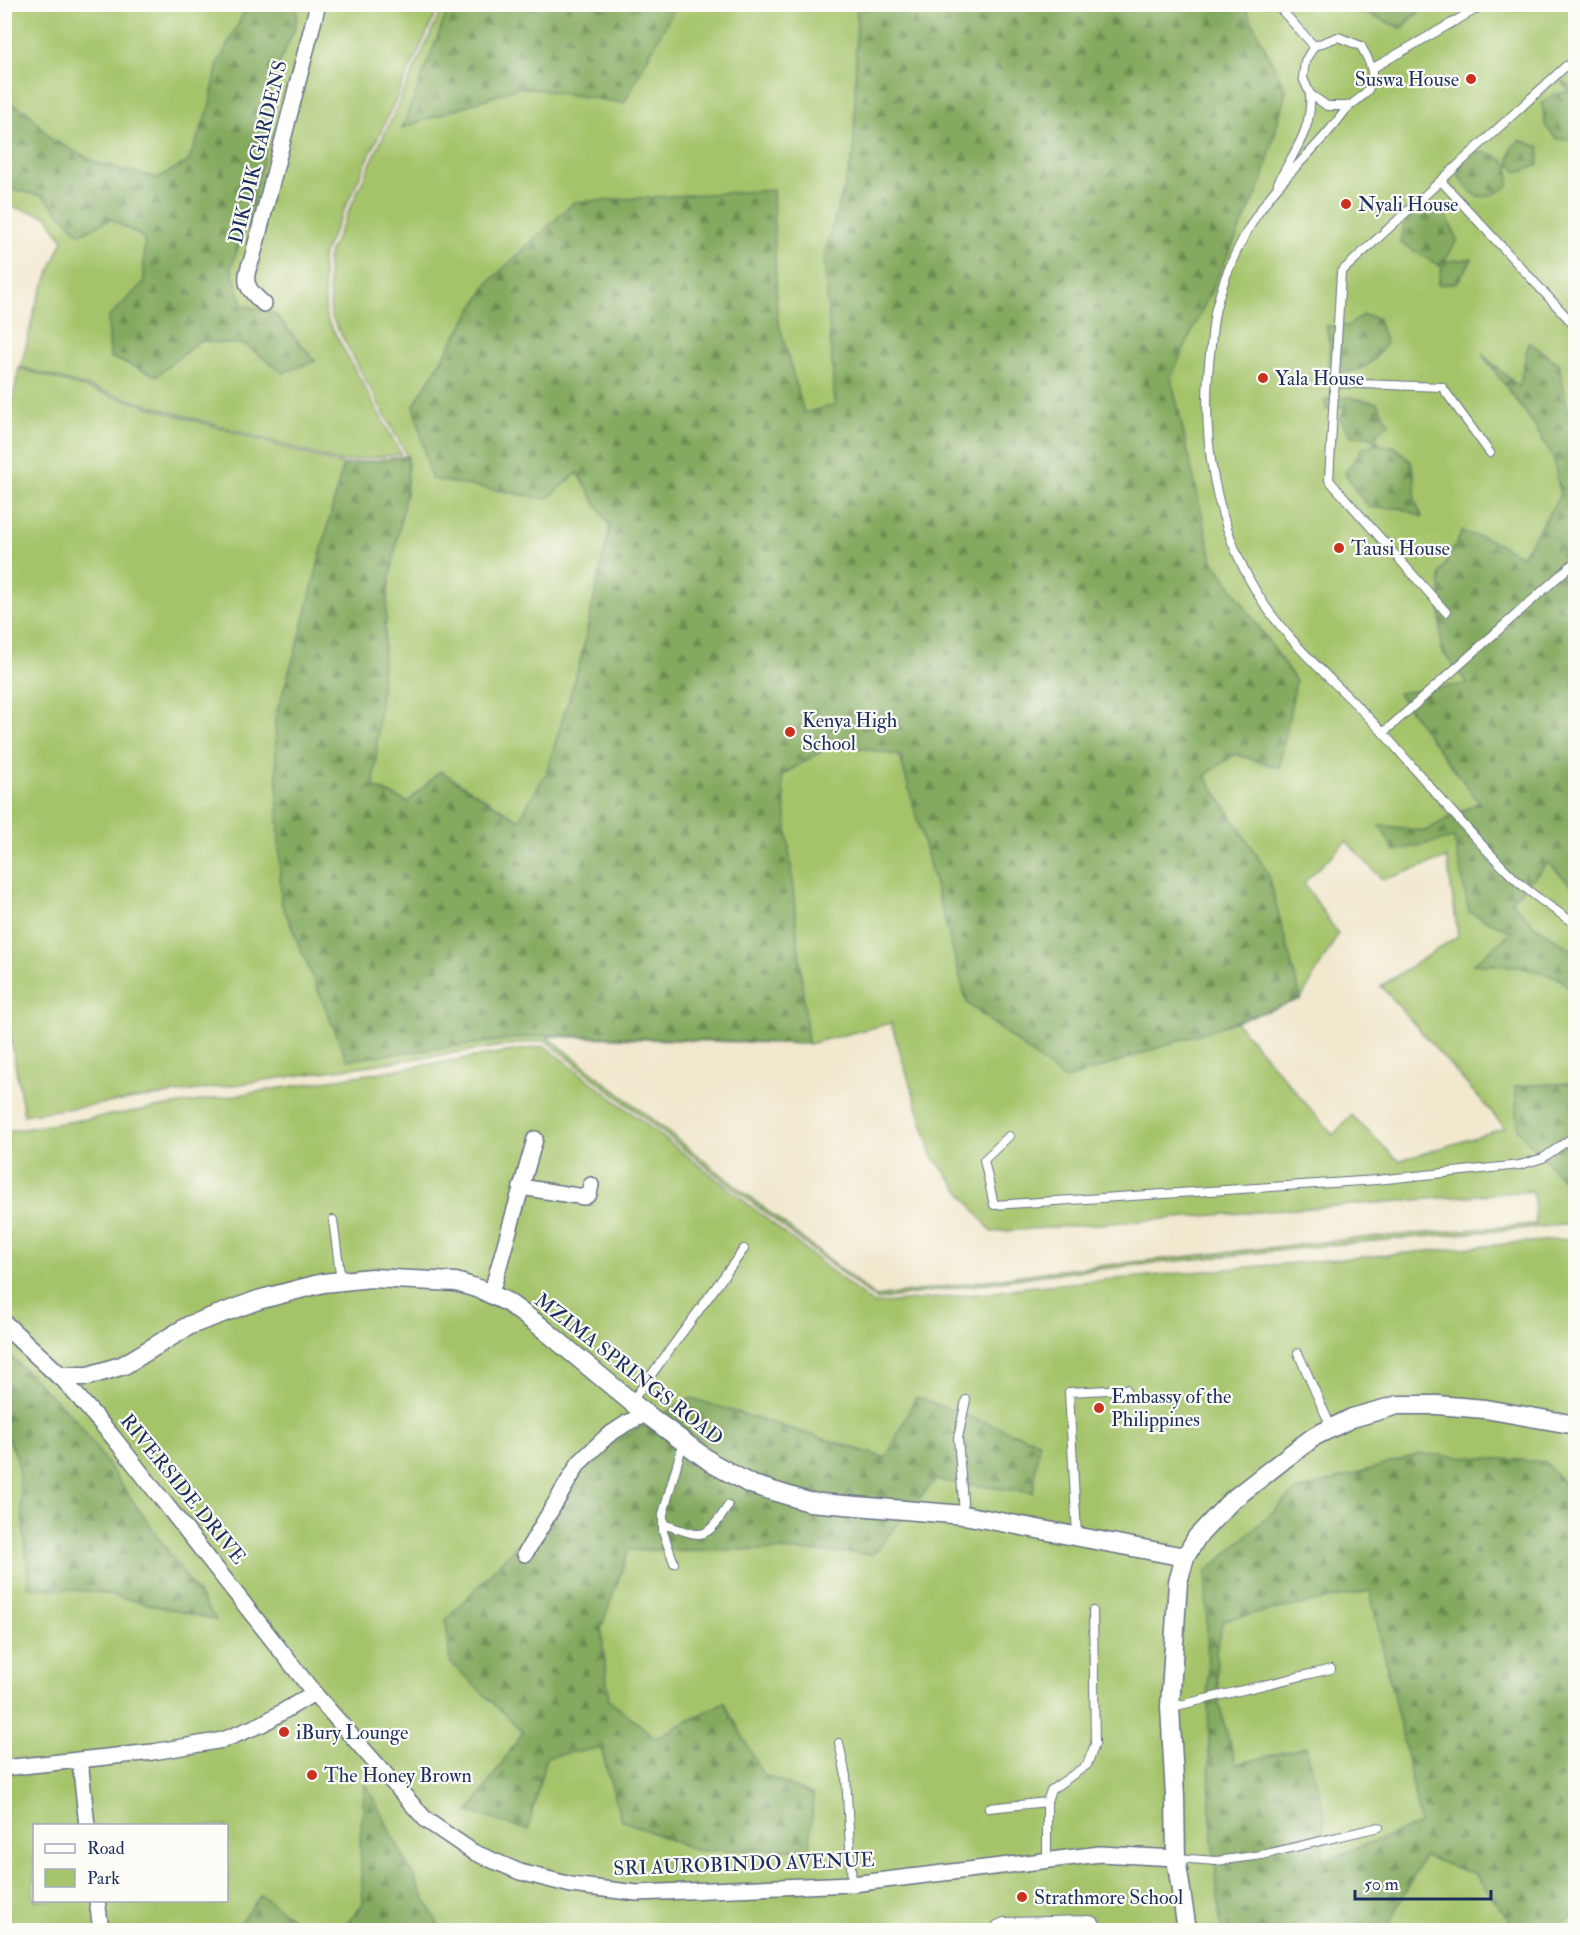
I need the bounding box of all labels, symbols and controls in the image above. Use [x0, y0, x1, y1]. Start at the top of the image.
street label: DIK DIK GARDENS [223, 58, 293, 246]
place label: Suswa House [1355, 67, 1459, 92]
marker: Suswa House [1464, 72, 1478, 86]
place label: Nyali House [1358, 192, 1458, 217]
marker: Nyali House [1339, 197, 1353, 211]
place label: Yala House [1275, 366, 1364, 391]
marker: Yala House [1256, 371, 1270, 385]
place label: Tausi House [1351, 536, 1450, 561]
marker: Tausi House [1332, 541, 1346, 555]
place label: Kenya High School [802, 708, 898, 756]
marker: Kenya High School [783, 725, 797, 739]
street label: MZIMA SPRINGS ROAD [530, 1288, 728, 1450]
place label: Embassy of the Philippines [1111, 1384, 1231, 1433]
marker: Embassy of the Philippines [1092, 1401, 1106, 1415]
street label: RIVERSIDE DRIVE [115, 1409, 251, 1569]
place label: iBury Lounge [296, 1720, 408, 1745]
marker: iBury Lounge [277, 1725, 291, 1739]
place label: The Honey Brown [324, 1763, 472, 1788]
marker: The Honey Brown [305, 1768, 319, 1782]
legend [33, 1824, 228, 1902]
text: Road [87, 1837, 125, 1860]
street label: SRI AUROBINDO AVENUE [613, 1847, 875, 1881]
scale bar [1355, 1863, 1492, 1901]
text: Park [87, 1867, 120, 1890]
text: 50 m [1364, 1873, 1399, 1896]
place label: Strathmore School [1034, 1885, 1183, 1910]
marker: Strathmore School [1015, 1890, 1029, 1904]

